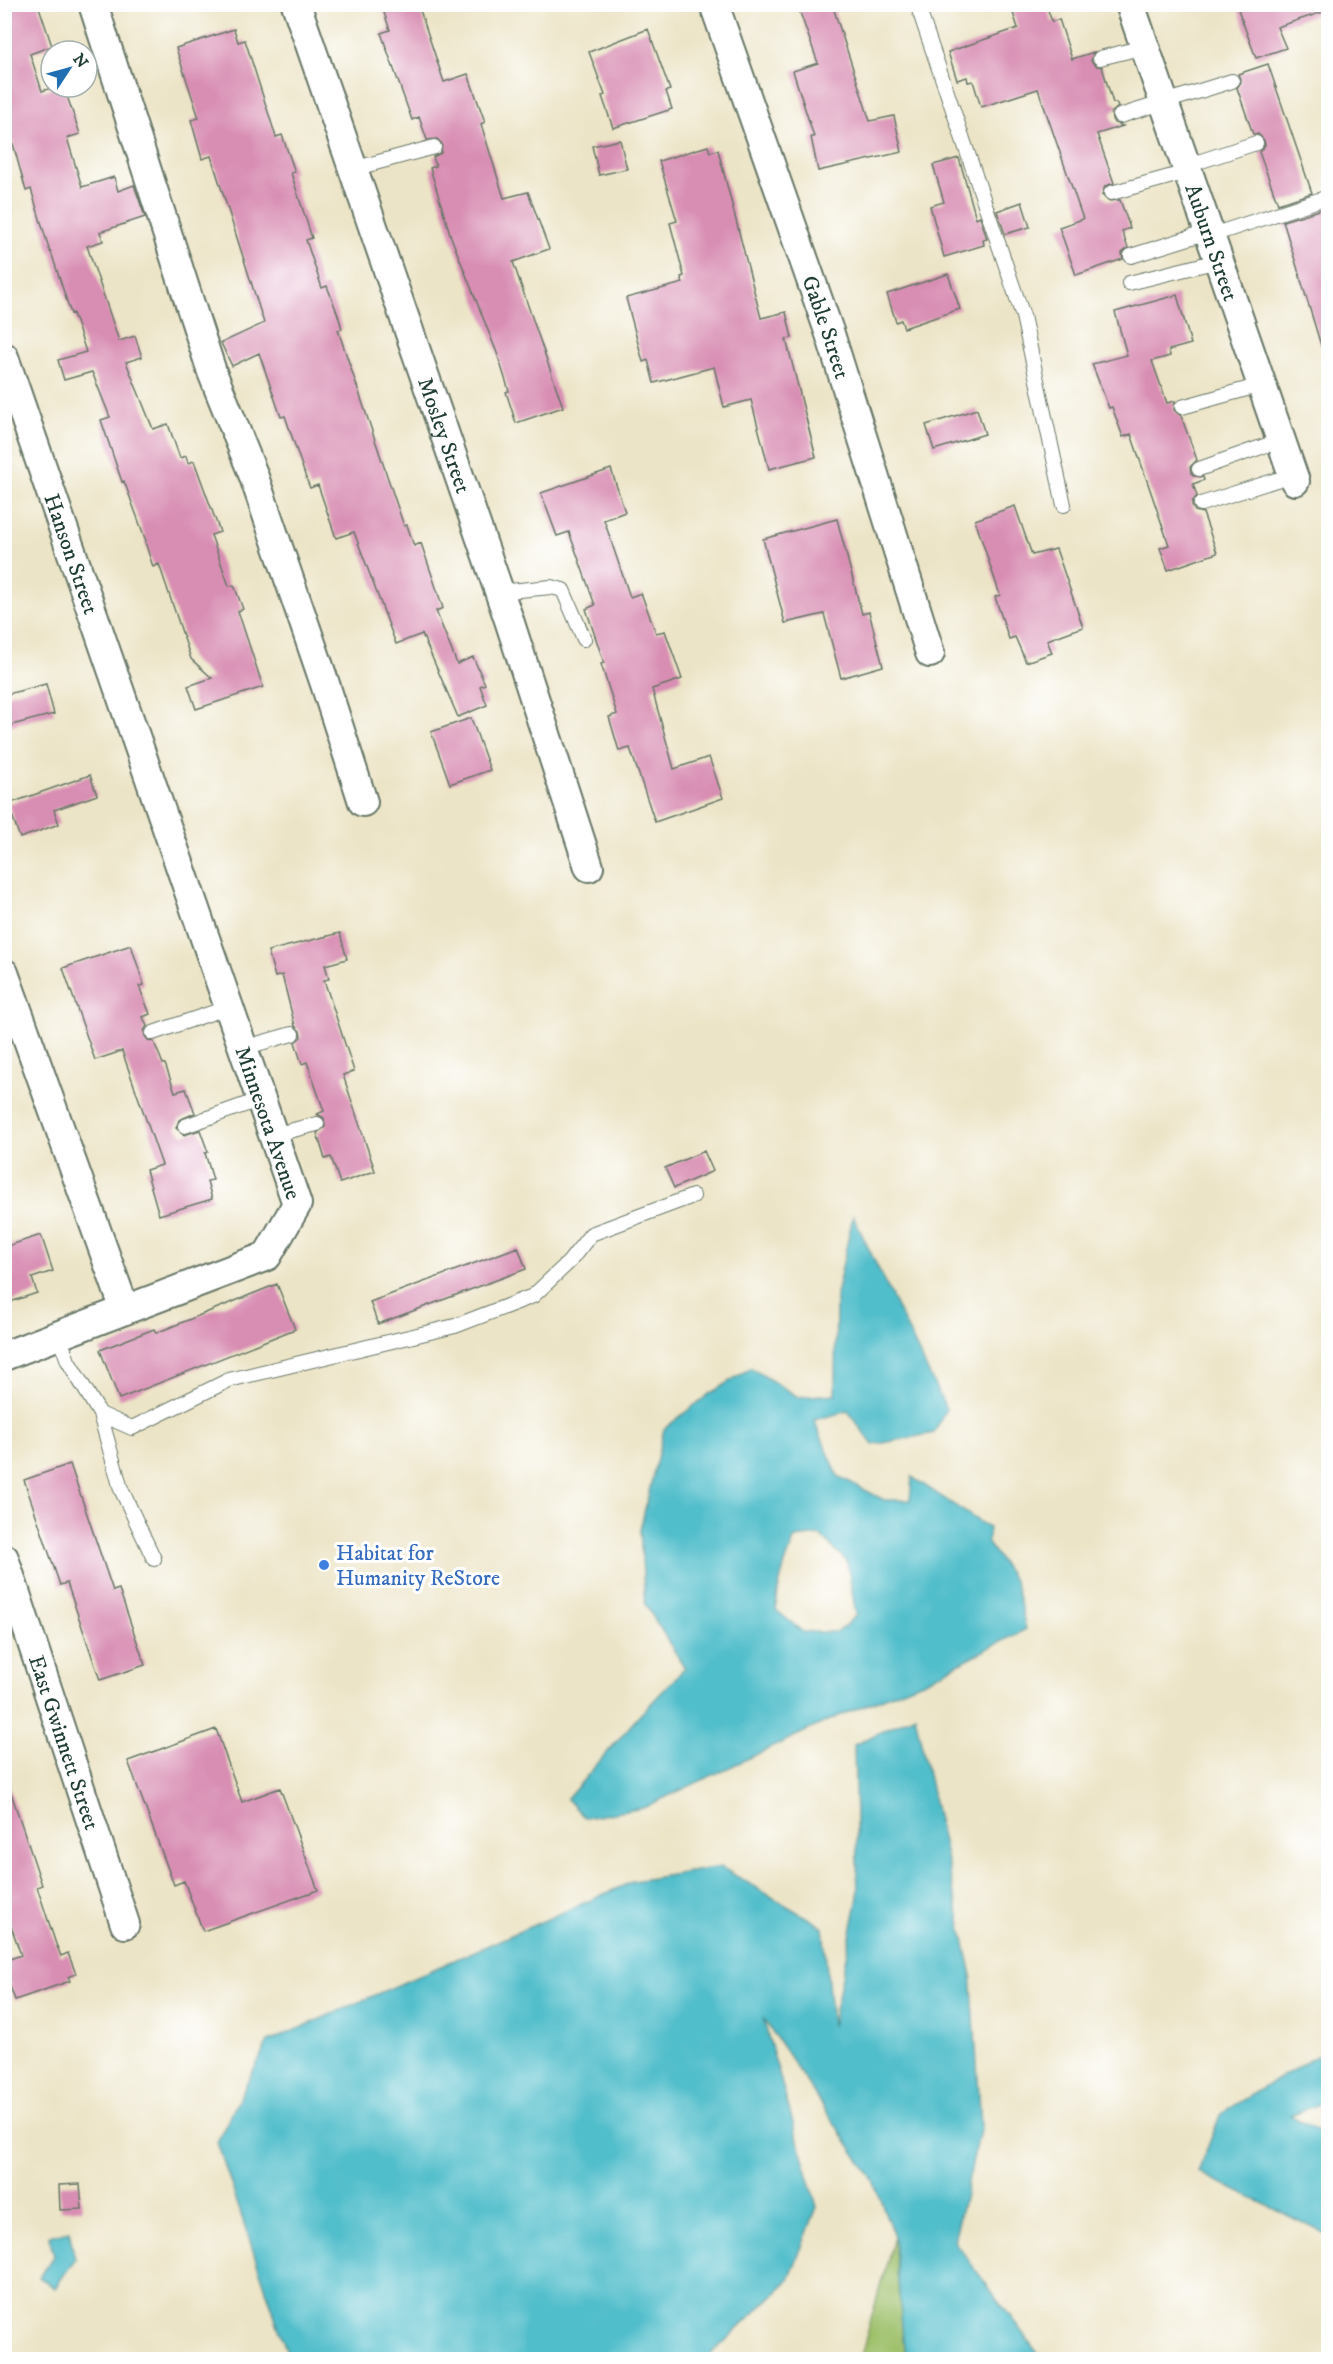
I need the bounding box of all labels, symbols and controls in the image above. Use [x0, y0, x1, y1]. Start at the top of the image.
north arrow [39, 39, 99, 99]
text: N [68, 50, 92, 72]
street label: Auburn Street [1178, 181, 1244, 305]
street label: Gable Street [795, 272, 855, 382]
street label: Mosley Street [411, 374, 476, 497]
street label: Hanson Street [37, 490, 104, 618]
street label: Minnesota Avenue [228, 1043, 306, 1203]
place label: Habitat for Humanity ReStore [336, 1540, 500, 1592]
marker: Habitat for Humanity ReStore [317, 1558, 331, 1572]
street label: East Gwinnett Street [22, 1652, 105, 1833]

